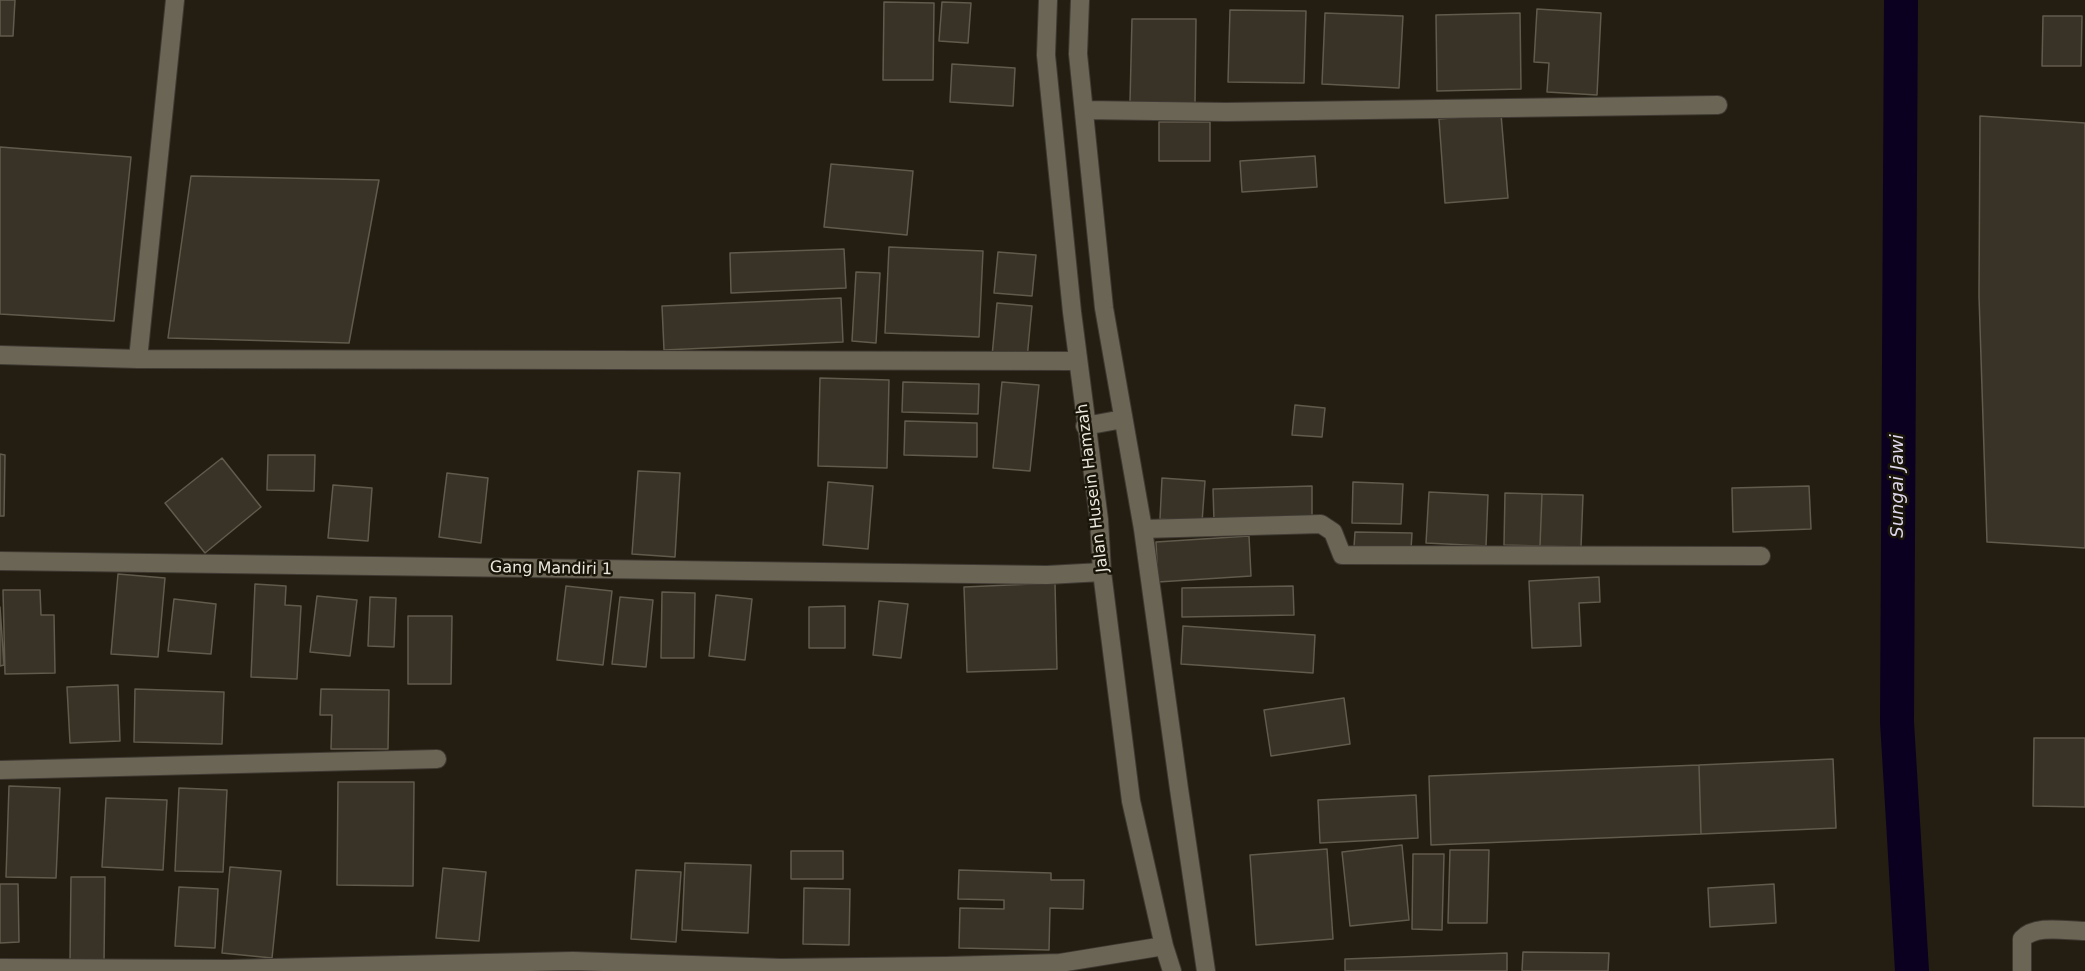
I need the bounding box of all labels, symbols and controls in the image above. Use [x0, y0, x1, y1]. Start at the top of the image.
street label: Jalan Husein Hamzah [1073, 403, 1113, 573]
water label: Sungai Jawi [1887, 434, 1909, 538]
street label: Gang Mandiri 1 [490, 558, 612, 580]

